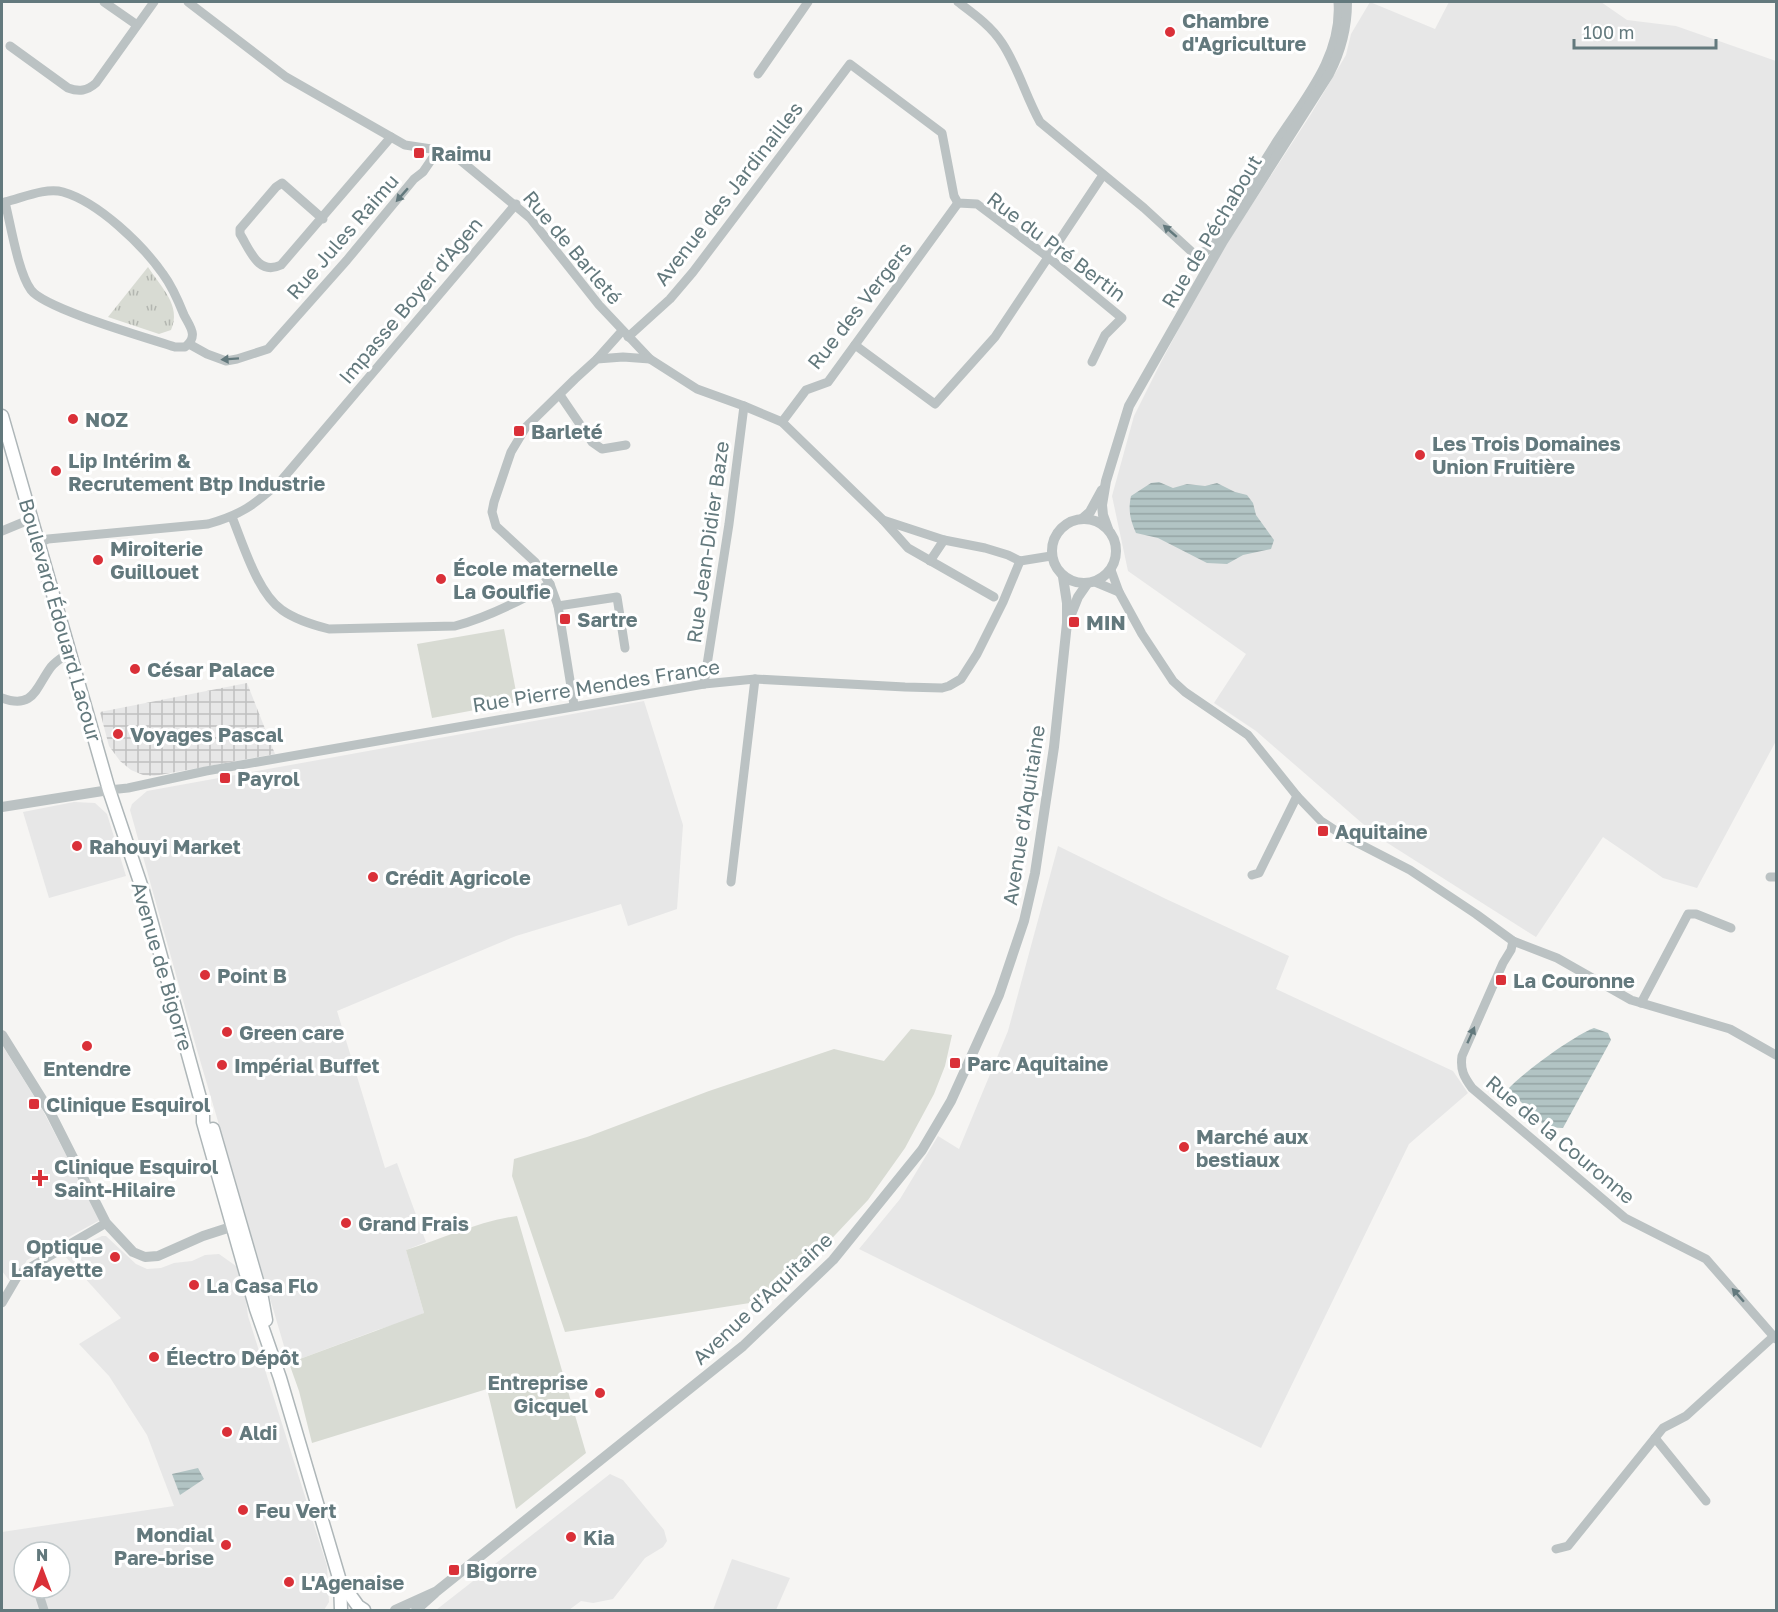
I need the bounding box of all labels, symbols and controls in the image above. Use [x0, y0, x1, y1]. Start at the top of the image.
place label: Chambre d'Agriculture [1182, 8, 1306, 55]
scale bar [1574, 12, 1716, 50]
text: 100 m [1583, 21, 1634, 43]
marker: Chambre d'Agriculture [1163, 25, 1177, 39]
street label: Avenue des Jardinailles [649, 96, 807, 290]
place label: Raimu [431, 141, 491, 165]
marker: Raimu [412, 146, 426, 160]
street label: Rue de Péchabout [1156, 150, 1266, 312]
street label: Rue Jules Raimu [281, 168, 403, 304]
street label: Rue de Barleté [519, 185, 627, 309]
street label: Rue du Pré Bertin [983, 186, 1131, 306]
one-way arrow [395, 188, 409, 203]
street label: Impasse Boyer d'Agen [333, 212, 487, 388]
one-way arrow [1163, 224, 1178, 238]
street label: Rue des Vergers [802, 236, 916, 374]
one-way arrow [221, 354, 240, 363]
place label: NOZ [85, 407, 128, 431]
marker: NOZ [66, 412, 80, 426]
place label: Barleté [531, 419, 603, 443]
marker: Barleté [512, 424, 526, 438]
place label: Les Trois Domaines Union Fruitière [1432, 431, 1621, 478]
street label: Rue Jean-Didier Baze [681, 439, 733, 645]
place label: Lip Intérim & Recrutement Btp Industrie [68, 448, 326, 495]
marker: Les Trois Domaines Union Fruitière [1413, 448, 1427, 462]
marker: Lip Intérim & Recrutement Btp Industrie [49, 464, 63, 478]
street label: Boulevard Édouard Lacour [15, 496, 107, 745]
place label: Miroiterie Guillouet [110, 536, 203, 583]
marker: Miroiterie Guillouet [91, 553, 105, 567]
place label: École maternelle La Goulfie [453, 556, 618, 603]
marker: École maternelle La Goulfie [434, 572, 448, 586]
place label: Sartre [577, 607, 638, 631]
place label: MIN [1086, 610, 1126, 634]
marker: Sartre [558, 612, 572, 626]
marker: MIN [1067, 615, 1081, 629]
street label: Rue Pierre Mendes France [471, 654, 721, 716]
place label: César Palace [147, 657, 275, 681]
marker: César Palace [128, 662, 142, 676]
place label: Voyages Pascal [130, 722, 284, 746]
street label: Avenue d'Aquitaine [997, 723, 1049, 907]
marker: Voyages Pascal [111, 727, 125, 741]
place label: Payrol [237, 766, 300, 790]
marker: Payrol [218, 771, 232, 785]
place label: Aquitaine [1335, 819, 1428, 843]
marker: Aquitaine [1316, 824, 1330, 838]
place label: Rahouyi Market [89, 834, 241, 858]
marker: Rahouyi Market [70, 839, 84, 853]
place label: Crédit Agricole [385, 865, 531, 889]
marker: Crédit Agricole [366, 870, 380, 884]
street label: Avenue de Bigorre [127, 879, 199, 1053]
place label: Point B [217, 963, 287, 987]
marker: Point B [198, 968, 212, 982]
place label: La Couronne [1513, 968, 1635, 992]
marker: La Couronne [1494, 973, 1508, 987]
place label: Green care [239, 1020, 345, 1044]
marker: Green care [220, 1025, 234, 1039]
one-way arrow [1466, 1025, 1476, 1043]
marker: Entendre [80, 1039, 94, 1053]
place label: Parc Aquitaine [967, 1051, 1109, 1075]
place label: Impérial Buffet [234, 1053, 380, 1077]
place label: Entendre [43, 1056, 131, 1080]
marker: Parc Aquitaine [948, 1056, 962, 1070]
marker: Impérial Buffet [215, 1058, 229, 1072]
street label: Rue de la Couronne [1482, 1070, 1640, 1208]
place label: Clinique Esquirol [46, 1092, 211, 1116]
marker: Clinique Esquirol [27, 1097, 41, 1111]
place label: Marché aux bestiaux [1196, 1124, 1309, 1171]
marker: Marché aux bestiaux [1177, 1140, 1191, 1154]
place label: Clinique Esquirol Saint-Hilaire [54, 1154, 219, 1201]
marker: Clinique Esquirol Saint-Hilaire [31, 1169, 49, 1187]
place label: Grand Frais [358, 1211, 469, 1235]
marker: Grand Frais [339, 1216, 353, 1230]
street label: Avenue d'Aquitaine [687, 1227, 837, 1369]
place label: Optique Lafayette [11, 1234, 103, 1281]
marker: Optique Lafayette [108, 1250, 122, 1264]
place label: La Casa Flo [206, 1273, 318, 1297]
marker: La Casa Flo [187, 1278, 201, 1292]
one-way arrow [1732, 1288, 1745, 1303]
place label: Électro Dépôt [166, 1345, 299, 1369]
marker: Électro Dépôt [147, 1350, 161, 1364]
place label: Entreprise Gicquel [488, 1370, 588, 1417]
marker: Entreprise Gicquel [593, 1386, 607, 1400]
place label: Aldi [239, 1420, 277, 1444]
marker: Aldi [220, 1425, 234, 1439]
place label: Feu Vert [255, 1498, 336, 1522]
marker: Feu Vert [236, 1503, 250, 1517]
place label: Mondial Pare-brise [114, 1522, 214, 1569]
place label: Kia [583, 1525, 615, 1549]
marker: Kia [564, 1530, 578, 1544]
marker: Mondial Pare-brise [219, 1538, 233, 1552]
north arrow [12, 1540, 72, 1600]
text: N [36, 1545, 48, 1565]
place label: Bigorre [466, 1558, 537, 1582]
marker: Bigorre [447, 1563, 461, 1577]
place label: L'Agenaise [301, 1570, 405, 1594]
marker: L'Agenaise [282, 1575, 296, 1589]

